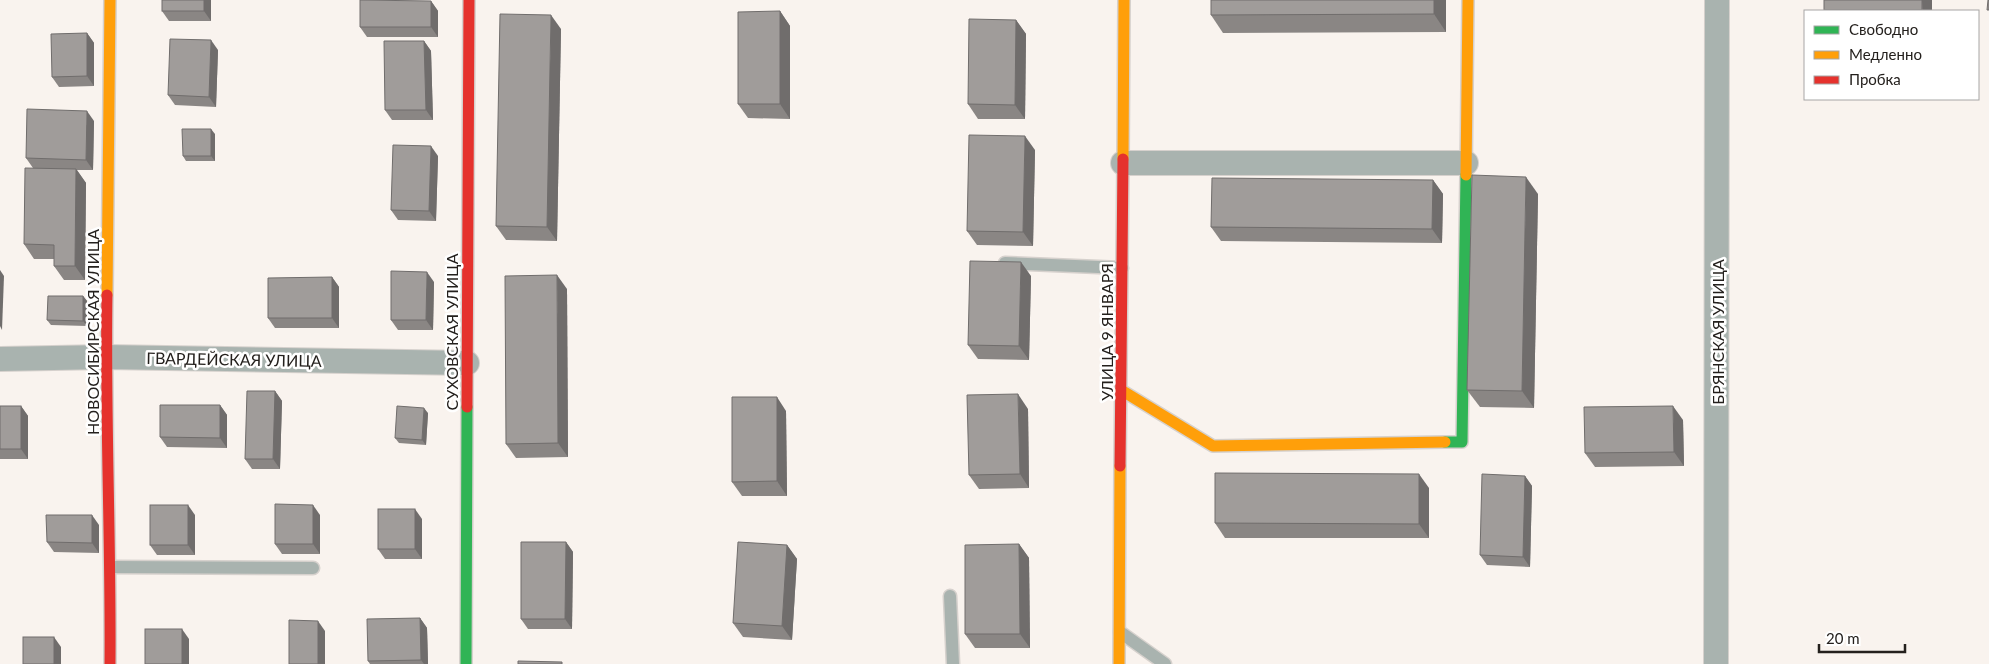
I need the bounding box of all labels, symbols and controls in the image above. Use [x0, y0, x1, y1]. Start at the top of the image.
legend [1804, 10, 1979, 100]
text: Свободно [1849, 20, 1918, 38]
text: Медленно [1849, 45, 1922, 63]
text: Пробка [1849, 70, 1901, 88]
street label: НОВОСИБИРСКАЯ УЛИЦА [83, 229, 102, 435]
street label: СУХОВСКАЯ УЛИЦА [442, 253, 461, 410]
street label: БРЯНСКАЯ УЛИЦА [1708, 259, 1727, 405]
street label: УЛИЦА 9 ЯНВАРЯ [1097, 263, 1116, 401]
street label: ГВАРДЕЙСКАЯ УЛИЦА [146, 348, 322, 370]
scale bar [1819, 622, 1905, 654]
text: 20 m [1826, 629, 1860, 647]

